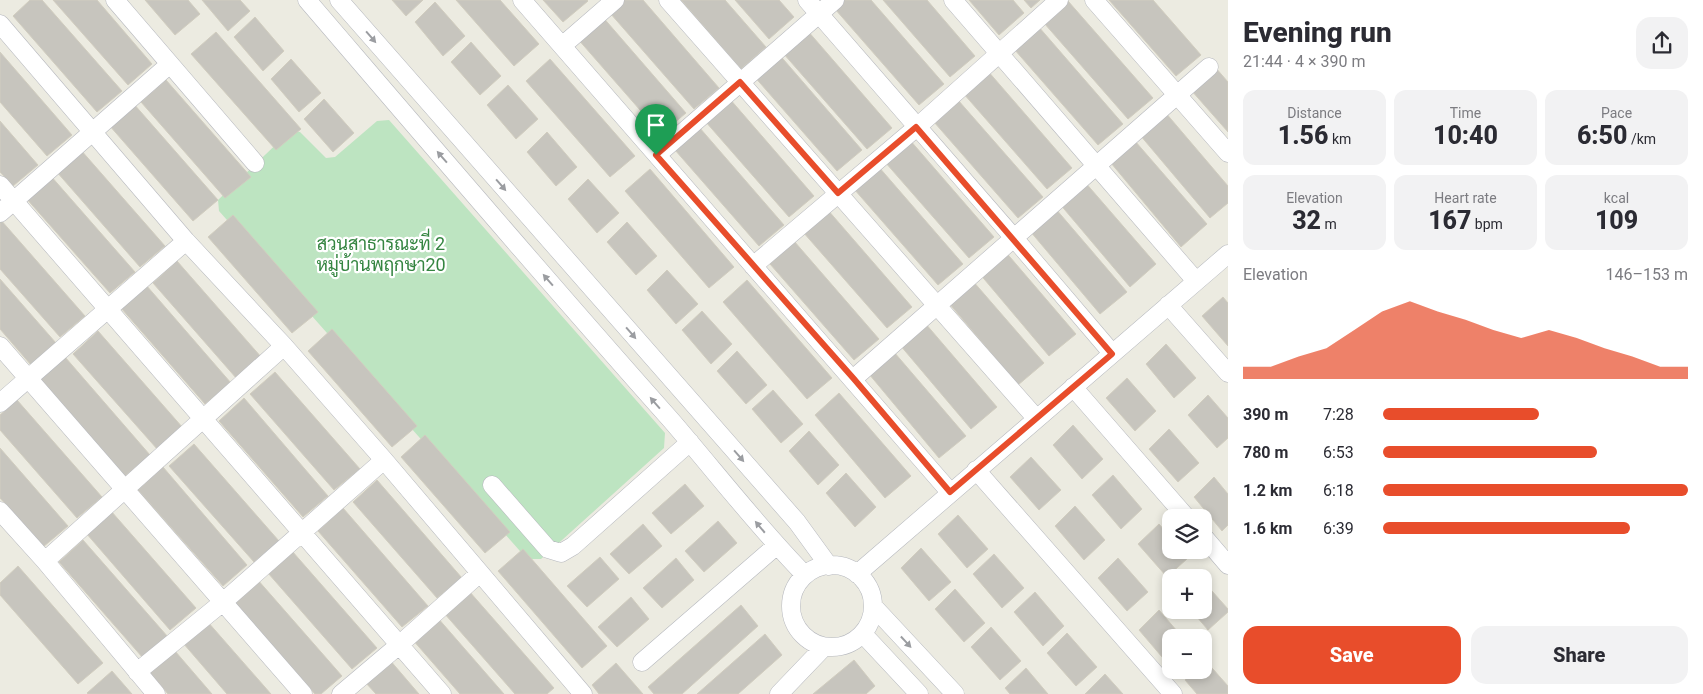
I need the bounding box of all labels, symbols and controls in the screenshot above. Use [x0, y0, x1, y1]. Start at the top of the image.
text: Evening run [1243, 16, 1392, 49]
button: share [1636, 17, 1688, 69]
one-way arrow [365, 30, 377, 42]
text: 21:44 · 4 × 390 m [1243, 52, 1365, 71]
pin [635, 104, 677, 155]
text: Distance [1287, 105, 1342, 121]
text: Time [1450, 105, 1481, 121]
text: Pace [1601, 105, 1632, 121]
icon: arrive [642, 111, 670, 139]
text: 1.56 [1278, 121, 1328, 150]
text: 10:40 [1433, 121, 1498, 150]
text: 6:50 [1577, 121, 1627, 150]
text: km [1328, 131, 1351, 147]
text: /km [1627, 131, 1656, 147]
one-way arrow [436, 152, 448, 164]
one-way arrow [495, 179, 506, 191]
text: Elevation [1286, 190, 1343, 206]
text: Heart rate [1434, 190, 1497, 206]
text: kcal [1604, 190, 1629, 206]
text: 32 [1292, 206, 1321, 235]
text: 167 [1428, 206, 1471, 235]
text: 109 [1595, 206, 1638, 235]
text: m [1321, 216, 1337, 232]
text: bpm [1471, 216, 1503, 232]
park label: สวนสาธารณะที่ 2 หมู่บ้านพฤกษา20 [316, 228, 446, 278]
text: Elevation [1243, 265, 1308, 284]
text: 146–153 m [1606, 265, 1688, 284]
one-way arrow [542, 275, 554, 287]
one-way arrow [626, 327, 637, 340]
one-way arrow [649, 397, 661, 409]
text: 390 m [1243, 405, 1288, 424]
text: 7:28 [1323, 405, 1354, 424]
text: 780 m [1243, 443, 1288, 462]
text: 6:53 [1323, 443, 1354, 462]
one-way arrow [733, 449, 744, 462]
text: 1.2 km [1243, 481, 1292, 500]
text: 6:18 [1323, 481, 1354, 500]
map controls [1162, 509, 1212, 679]
button: layers [1162, 509, 1212, 559]
text: 1.6 km [1243, 519, 1292, 538]
text: 6:39 [1323, 519, 1354, 538]
one-way arrow [754, 521, 766, 533]
button: + [1162, 569, 1212, 619]
button: Save [1243, 626, 1461, 684]
button: Share [1471, 626, 1688, 684]
button: − [1162, 629, 1212, 679]
one-way arrow [900, 636, 912, 648]

